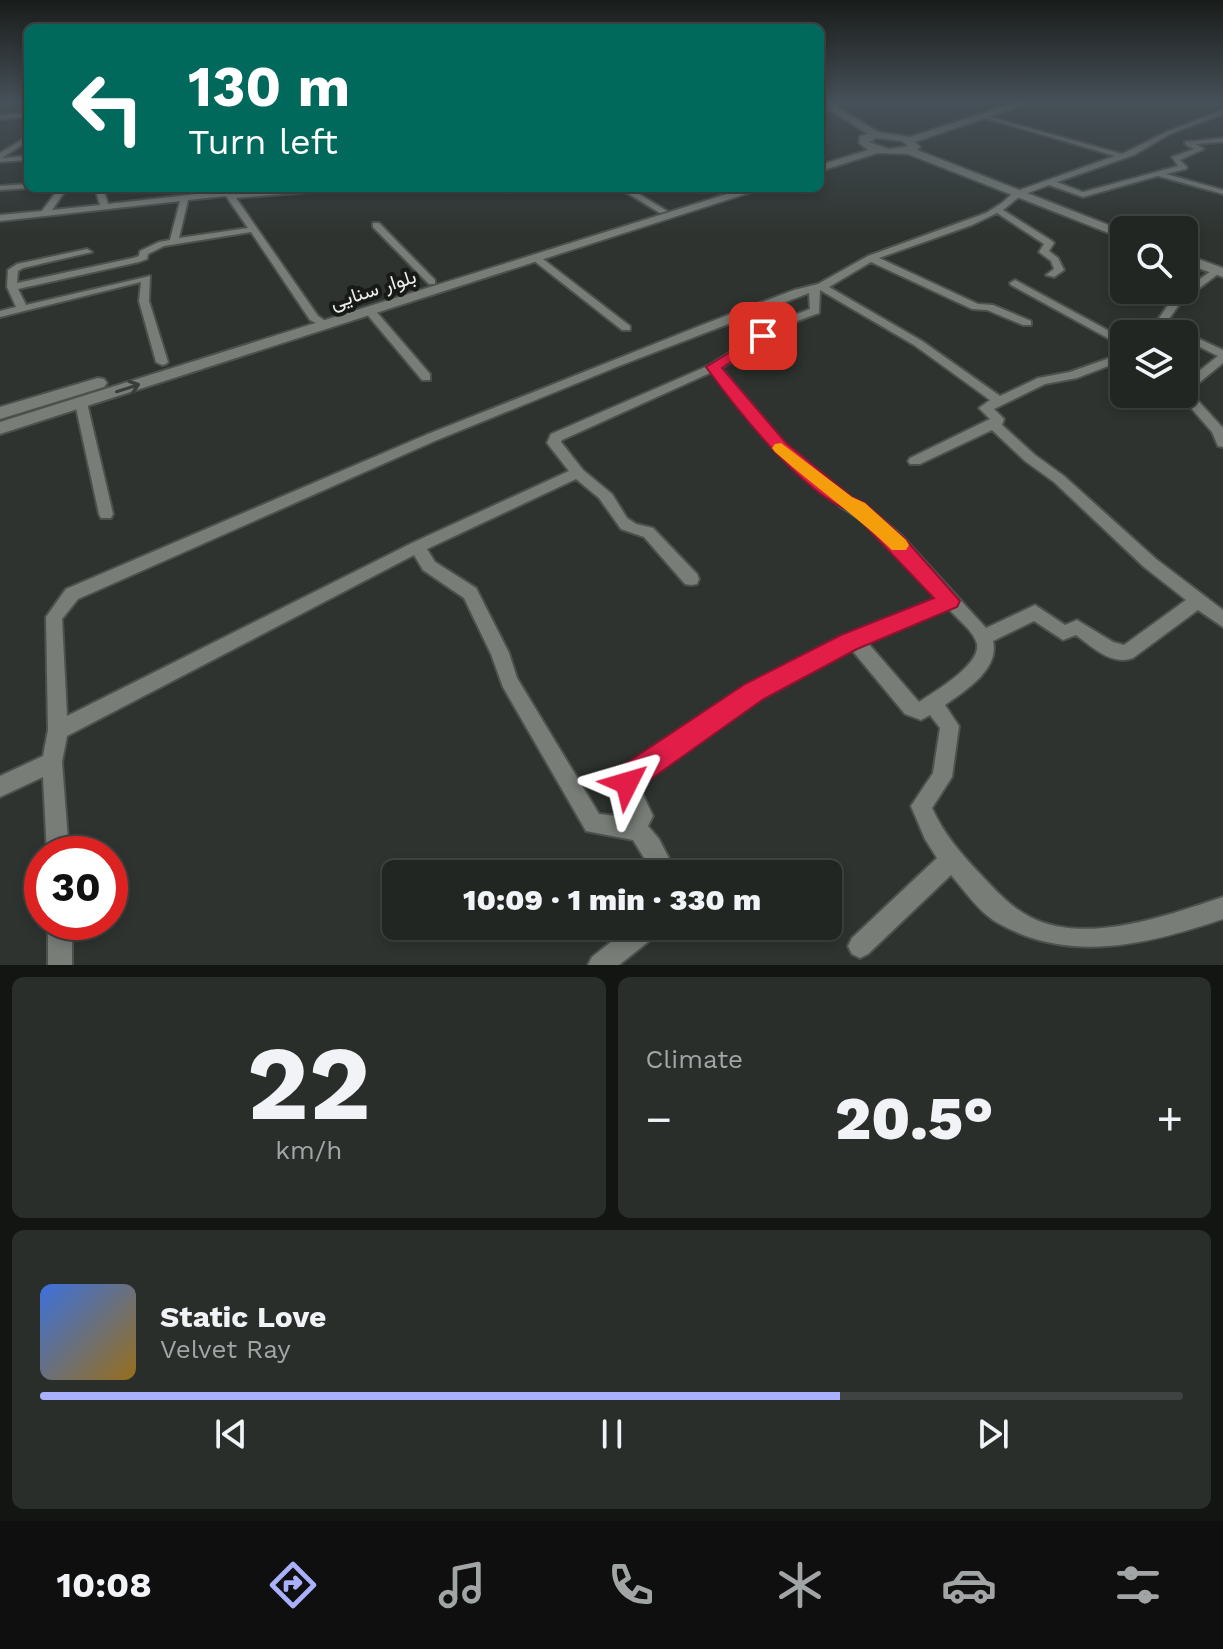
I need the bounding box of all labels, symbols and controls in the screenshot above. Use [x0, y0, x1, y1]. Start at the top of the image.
text: 130 m [188, 54, 350, 120]
icon: left [56, 56, 160, 160]
text: Turn left [188, 121, 338, 163]
map controls [1110, 216, 1198, 408]
button: search [1110, 216, 1198, 304]
street label: بلوار سنایی [327, 264, 419, 315]
pin [729, 302, 797, 370]
icon: arrive [741, 314, 785, 358]
button: layers [1110, 320, 1198, 408]
one-way arrow [115, 379, 140, 394]
position arrow [585, 741, 669, 825]
speed limit sign: 30 [24, 836, 128, 940]
text: 10:09 · 1 min · 330 m [463, 882, 761, 917]
text: 22 [247, 1022, 371, 1144]
text: Climate [646, 1044, 743, 1074]
text: 20.5° [835, 1083, 993, 1154]
text: − [646, 1093, 672, 1145]
text: + [1156, 1093, 1183, 1145]
text: km/h [275, 1135, 342, 1165]
text: Static Love [160, 1299, 326, 1334]
text: Velvet Ray [160, 1334, 291, 1364]
icon: previous [209, 1412, 253, 1456]
icon: pause [590, 1412, 634, 1456]
icon: next [971, 1412, 1015, 1456]
icon: directions [265, 1557, 321, 1613]
icon: music [434, 1557, 490, 1613]
icon: phone [603, 1557, 659, 1613]
icon: climate [772, 1557, 828, 1613]
icon: car [941, 1557, 997, 1613]
icon: filters [1110, 1557, 1166, 1613]
text: 10:08 [57, 1564, 152, 1606]

